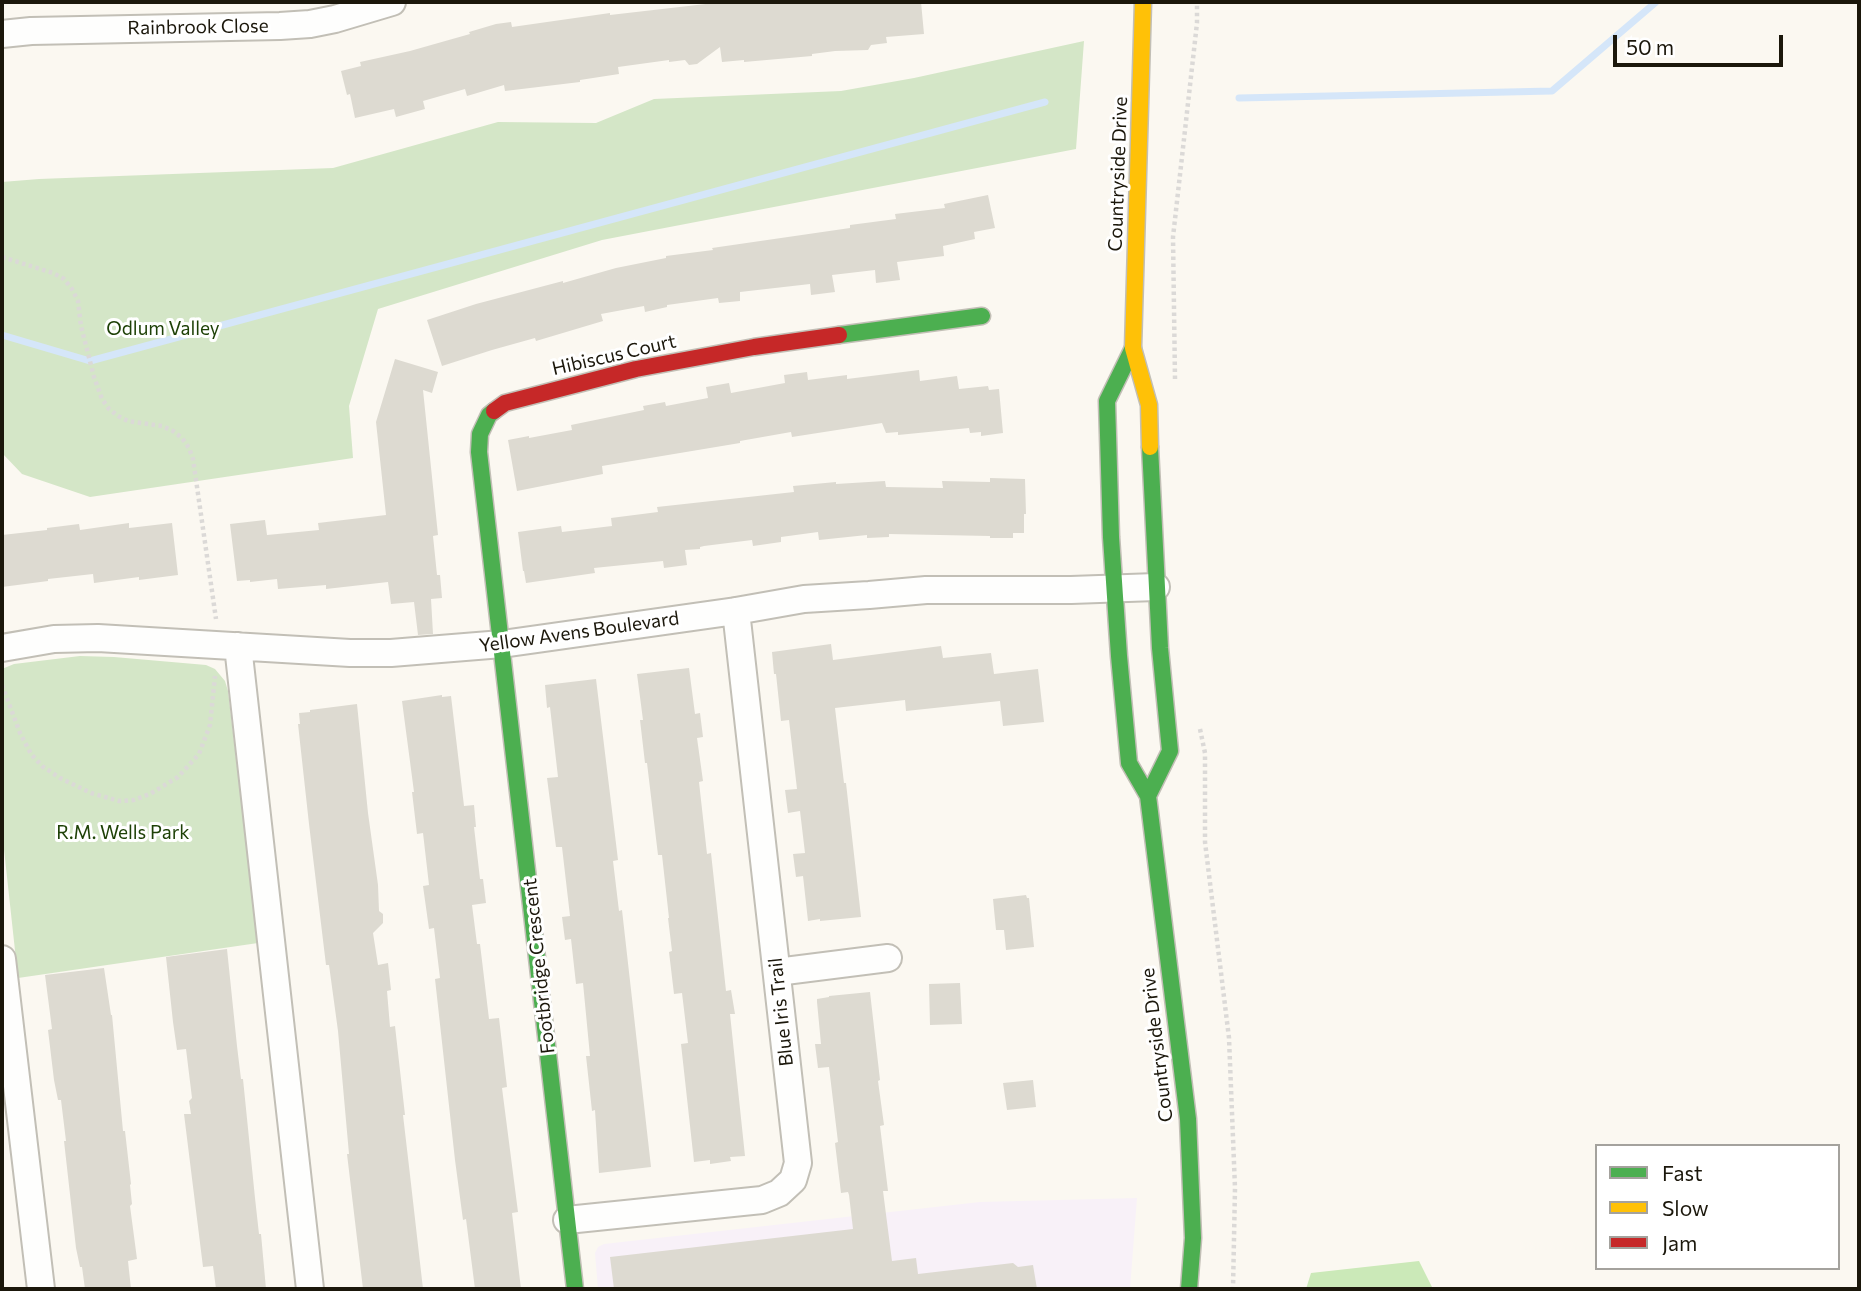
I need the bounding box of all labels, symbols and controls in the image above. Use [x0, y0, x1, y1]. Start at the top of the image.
street label: Rainbrook Close [127, 14, 269, 40]
scale bar [1616, 21, 1786, 65]
text: 50 m [1626, 34, 1674, 59]
street label: Countryside Drive [1104, 96, 1132, 252]
park label: Odlum Valley [106, 318, 220, 340]
street label: Hibiscus Court [550, 330, 678, 380]
street label: Yellow Avens Boulevard [478, 607, 680, 657]
park label: R.M. Wells Park [56, 822, 190, 844]
street label: Footbridge Crescent [518, 877, 560, 1055]
street label: Blue Iris Trail [764, 957, 798, 1067]
street label: Countryside Drive [1136, 967, 1178, 1123]
legend [1595, 1144, 1840, 1270]
text: Fast [1662, 1160, 1703, 1185]
text: Slow [1662, 1195, 1709, 1220]
text: Jam [1662, 1230, 1697, 1255]

